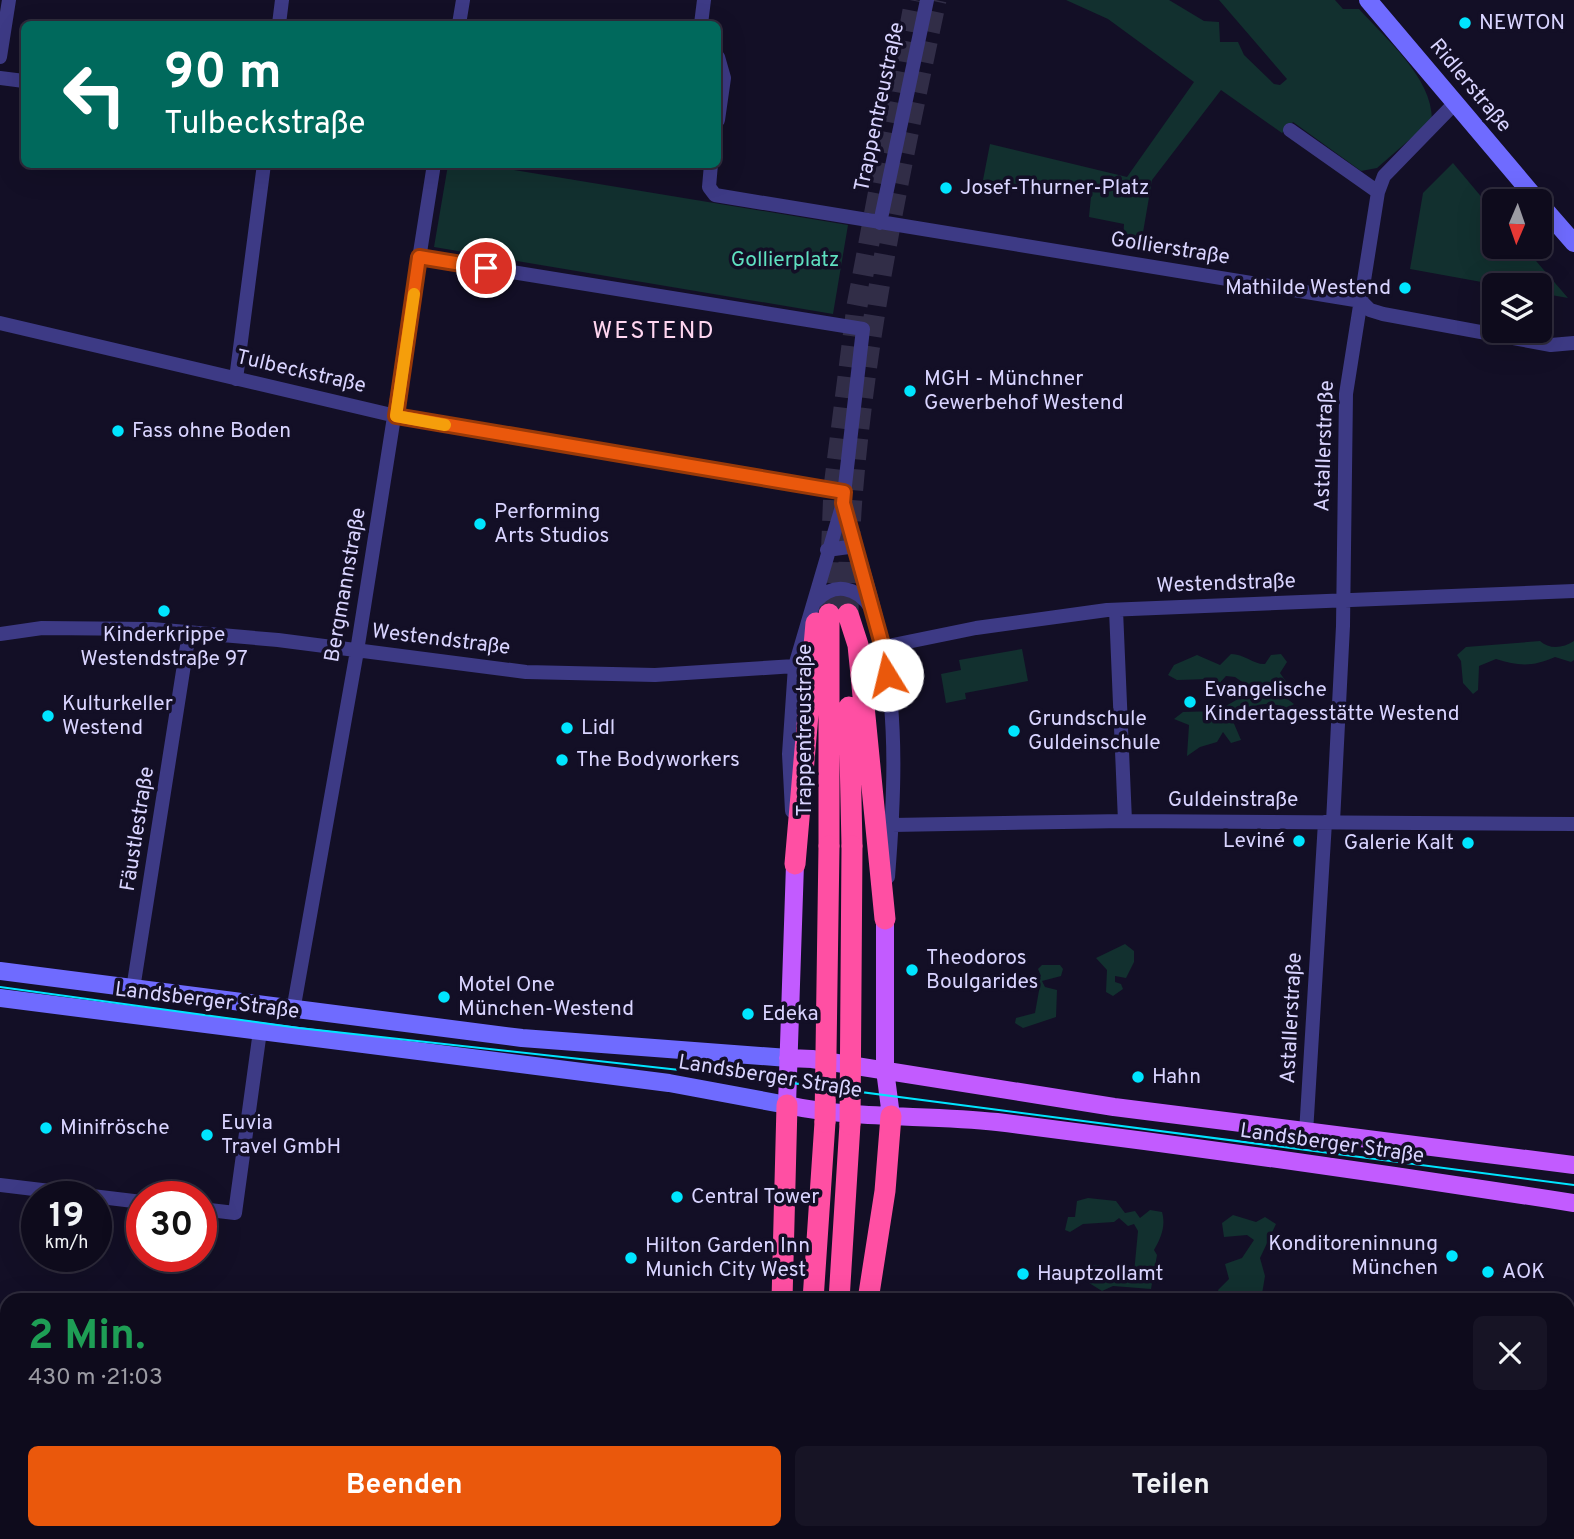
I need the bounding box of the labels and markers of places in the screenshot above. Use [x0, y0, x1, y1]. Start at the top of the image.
place label: NEWTON [1479, 10, 1565, 37]
marker: NEWTON [1457, 15, 1473, 31]
place label: Josef-Thurner-Platz [960, 175, 1149, 202]
marker: Josef-Thurner-Platz [938, 180, 954, 196]
pin [456, 238, 516, 298]
place label: Mathilde Westend [1225, 275, 1391, 302]
marker: Mathilde Westend [1397, 280, 1413, 296]
place label: MGH - Münchner Gewerbehof Westend [924, 366, 1124, 417]
marker: MGH - Münchner Gewerbehof Westend [902, 383, 918, 399]
place label: Fass ohne Boden [132, 418, 291, 445]
marker: Fass ohne Boden [110, 423, 126, 439]
place label: Performing Arts Studios [494, 499, 609, 550]
marker: Performing Arts Studios [472, 516, 488, 532]
marker: Kinderkrippe Westendstraße 97 [156, 603, 172, 619]
place label: Kinderkrippe Westendstraße 97 [80, 622, 248, 673]
place label: Evangelische Kindertagesstätte Westend [1204, 677, 1460, 728]
place label: Kulturkeller Westend [62, 691, 173, 742]
marker: Evangelische Kindertagesstätte Westend [1182, 694, 1198, 710]
place label: Grundschule Guldeinschule [1028, 706, 1161, 757]
marker: Kulturkeller Westend [40, 708, 56, 724]
place label: Lidl [581, 715, 615, 742]
marker: Lidl [559, 720, 575, 736]
marker: Grundschule Guldeinschule [1006, 723, 1022, 739]
place label: The Bodyworkers [576, 747, 740, 774]
marker: The Bodyworkers [554, 752, 570, 768]
place label: Leviné [1223, 828, 1285, 855]
place label: Galerie Kalt [1344, 830, 1454, 857]
marker: Leviné [1291, 833, 1307, 849]
marker: Galerie Kalt [1460, 835, 1476, 851]
place label: Theodoros Boulgarides [926, 945, 1038, 996]
marker: Theodoros Boulgarides [904, 962, 920, 978]
place label: Motel One München-Westend [458, 972, 634, 1023]
marker: Motel One München-Westend [436, 989, 452, 1005]
place label: Edeka [762, 1001, 819, 1028]
marker: Edeka [740, 1006, 756, 1022]
place label: Hahn [1152, 1064, 1201, 1091]
marker: Hahn [1130, 1069, 1146, 1085]
place label: Euvia Travel GmbH [221, 1110, 341, 1161]
place label: Minifrösche [60, 1115, 170, 1142]
marker: Minifrösche [38, 1120, 54, 1136]
marker: Euvia Travel GmbH [199, 1127, 215, 1143]
place label: Central Tower [691, 1184, 820, 1211]
marker: Central Tower [669, 1189, 685, 1205]
place label: Konditoreninnung München [1268, 1231, 1438, 1282]
place label: Hilton Garden Inn Munich City West [645, 1233, 810, 1284]
marker: Konditoreninnung München [1444, 1248, 1460, 1264]
marker: Hilton Garden Inn Munich City West [623, 1250, 639, 1266]
place label: AOK [1502, 1259, 1545, 1286]
place label: Hauptzollamt [1037, 1261, 1163, 1288]
marker: AOK [1480, 1264, 1496, 1280]
marker: Hauptzollamt [1015, 1266, 1031, 1282]

